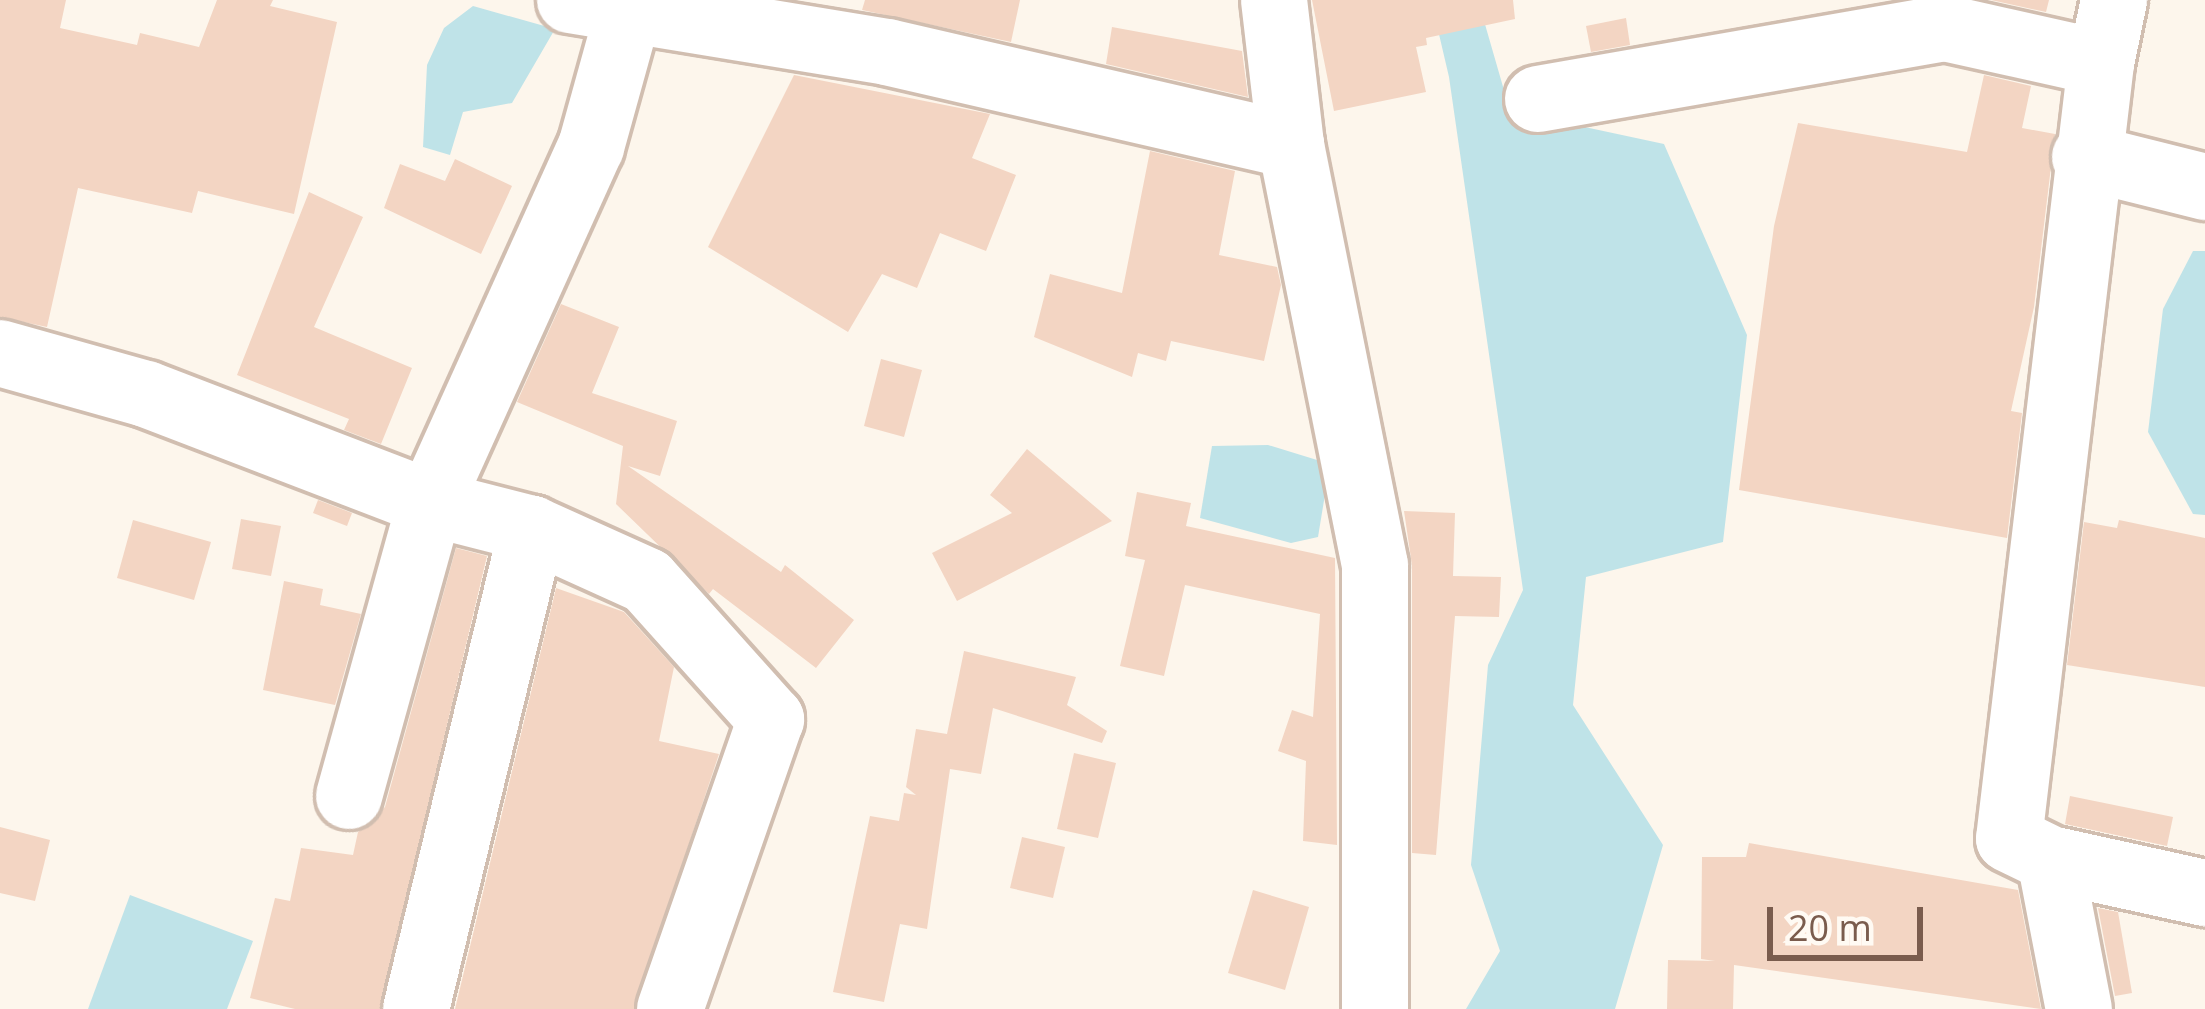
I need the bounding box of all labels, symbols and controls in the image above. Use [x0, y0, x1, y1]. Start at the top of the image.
scale bar [1773, 883, 1929, 957]
text: 20 m [1788, 903, 1872, 952]

